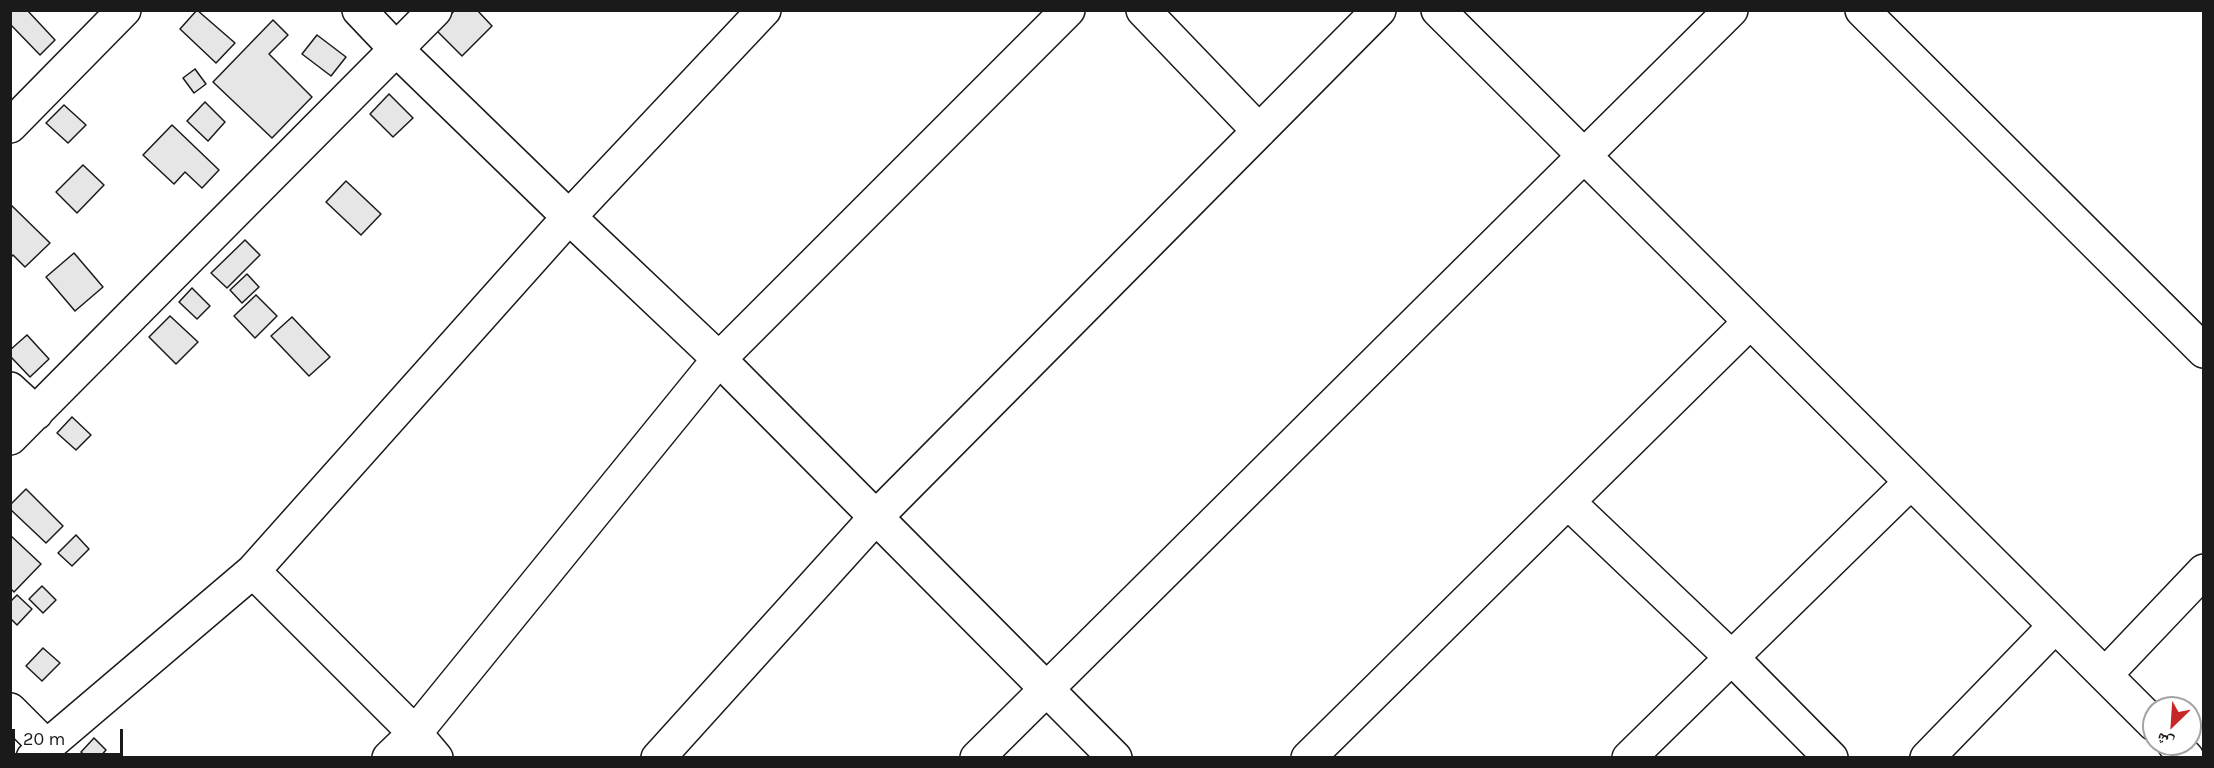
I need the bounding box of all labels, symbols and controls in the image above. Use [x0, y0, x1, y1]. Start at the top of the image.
north arrow [2142, 696, 2202, 756]
scale bar [15, 717, 126, 755]
text: 20 m [23, 728, 65, 750]
text: ش [2153, 729, 2177, 753]

